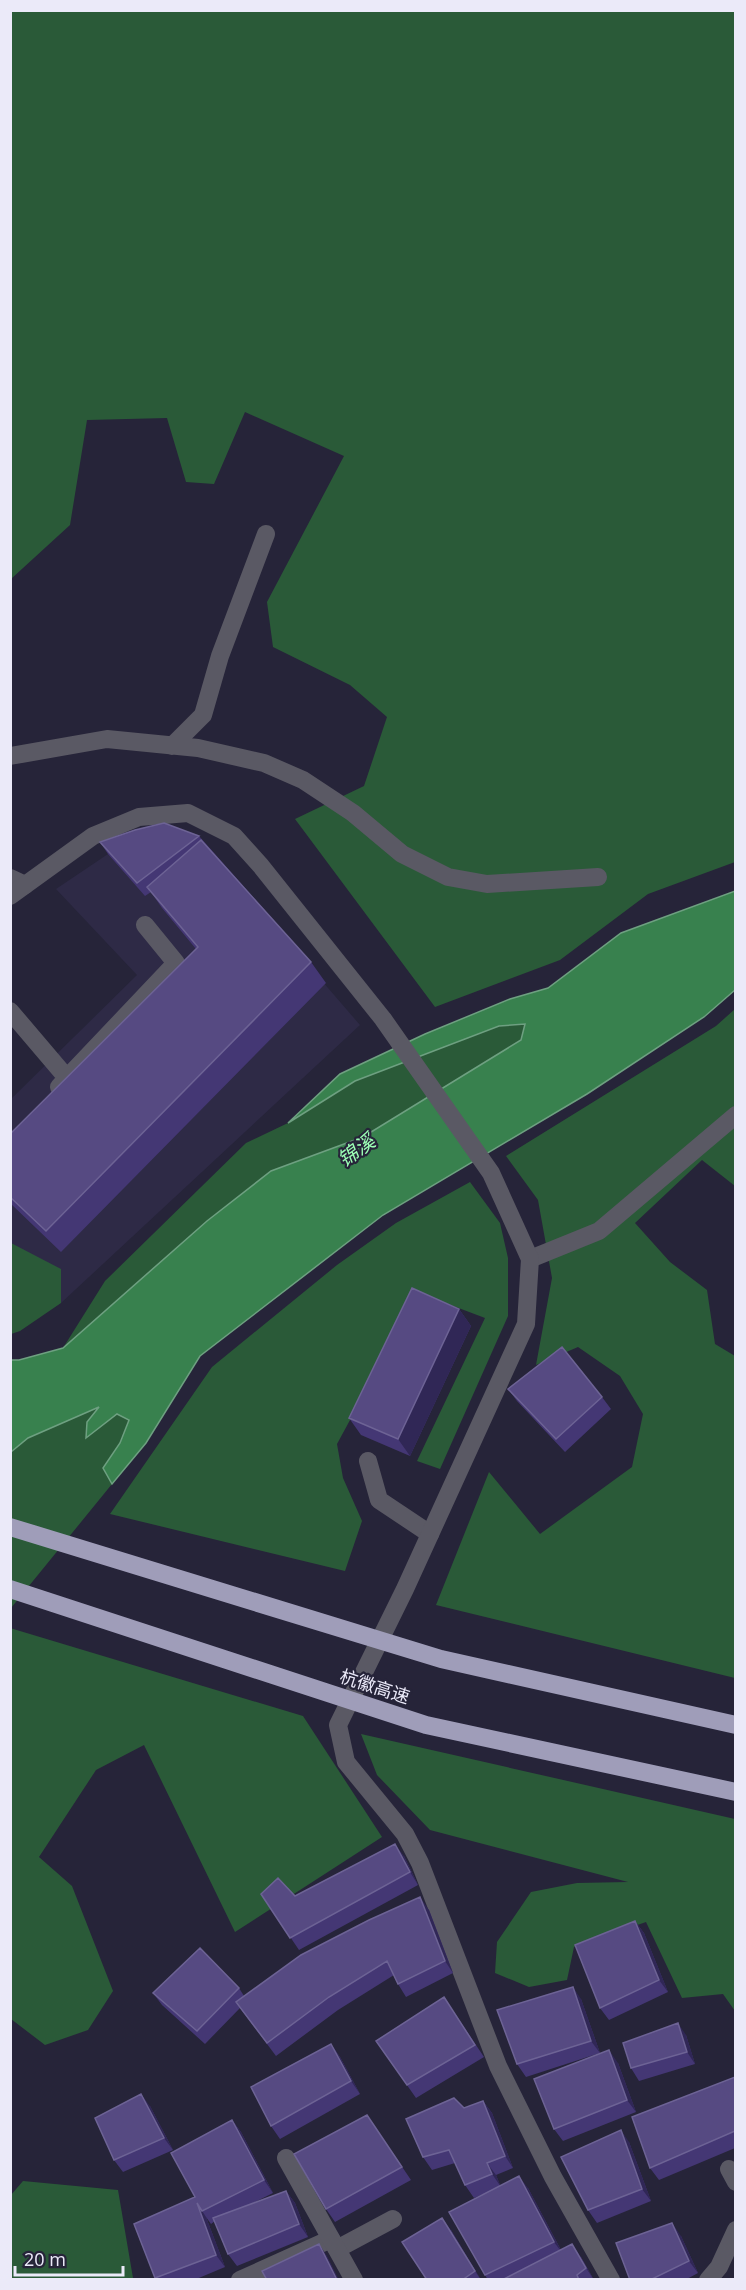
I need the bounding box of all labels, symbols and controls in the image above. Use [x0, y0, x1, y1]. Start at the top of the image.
water label: 锦溪 [332, 1126, 382, 1173]
street label: 杭徽高速 [337, 1663, 413, 1709]
scale bar [15, 2239, 123, 2277]
text: 20 m [24, 2247, 66, 2271]

